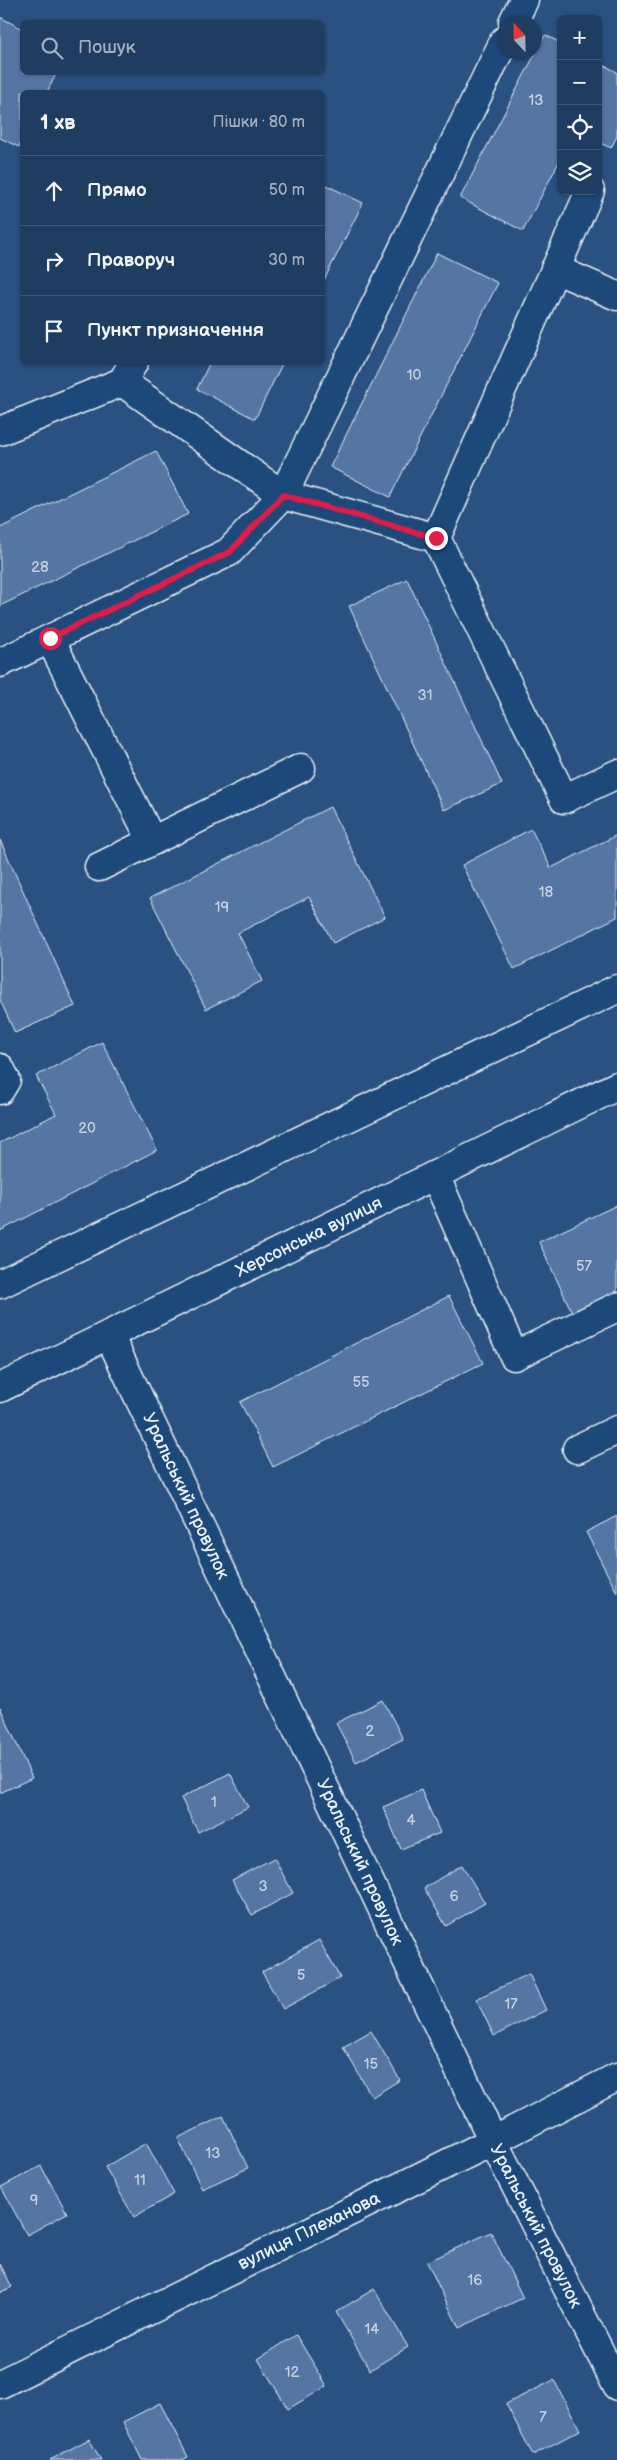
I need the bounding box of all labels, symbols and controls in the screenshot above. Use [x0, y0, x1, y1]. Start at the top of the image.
north arrow [497, 15, 542, 60]
map controls [557, 15, 602, 195]
button: + [557, 15, 602, 60]
search box [20, 20, 325, 75]
icon: search [38, 34, 66, 62]
text: Пошук [78, 36, 136, 59]
button: − [557, 60, 602, 105]
house number: 13 [528, 91, 544, 110]
button: locate [557, 105, 602, 150]
text: 1 хв [40, 110, 76, 135]
text: Пішки · 80 m [213, 113, 305, 132]
button: layers [557, 150, 602, 195]
icon: ahead [40, 177, 68, 205]
text: Прямо [87, 179, 147, 202]
text: 50 m [269, 181, 305, 200]
icon: right [40, 247, 68, 275]
text: Праворуч [87, 249, 175, 272]
text: 30 m [268, 251, 305, 270]
icon: arrive [40, 317, 68, 345]
text: Пункт призначення [87, 319, 264, 342]
house number: 10 [407, 366, 421, 385]
route end [425, 527, 448, 550]
house number: 28 [31, 558, 49, 577]
route start [39, 627, 62, 650]
house number: 31 [417, 686, 433, 705]
house number: 18 [539, 883, 554, 902]
house number: 19 [215, 898, 229, 917]
house number: 20 [78, 1119, 96, 1138]
street label: Херсонська вулиця [232, 1192, 386, 1282]
house number: 57 [576, 1257, 593, 1276]
house number: 55 [352, 1373, 370, 1392]
street label: Уральський провулок [138, 1410, 234, 1583]
house number: 2 [366, 1722, 375, 1741]
street label: Уральський провулок [312, 1776, 408, 1949]
house number: 1 [211, 1793, 217, 1812]
house number: 4 [406, 1811, 416, 1830]
house number: 3 [258, 1877, 268, 1896]
house number: 6 [449, 1887, 459, 1906]
house number: 5 [297, 1966, 305, 1985]
house number: 17 [504, 1995, 518, 2014]
house number: 15 [364, 2055, 378, 2074]
street label: Уральський провулок [486, 2141, 587, 2312]
house number: 13 [205, 2144, 221, 2163]
house number: 11 [134, 2171, 146, 2190]
street label: вулиця Плеханова [235, 2187, 384, 2275]
house number: 9 [30, 2191, 38, 2210]
house number: 16 [468, 2271, 482, 2290]
house number: 14 [365, 2320, 379, 2339]
house number: 12 [285, 2363, 299, 2382]
house number: 7 [539, 2408, 547, 2427]

